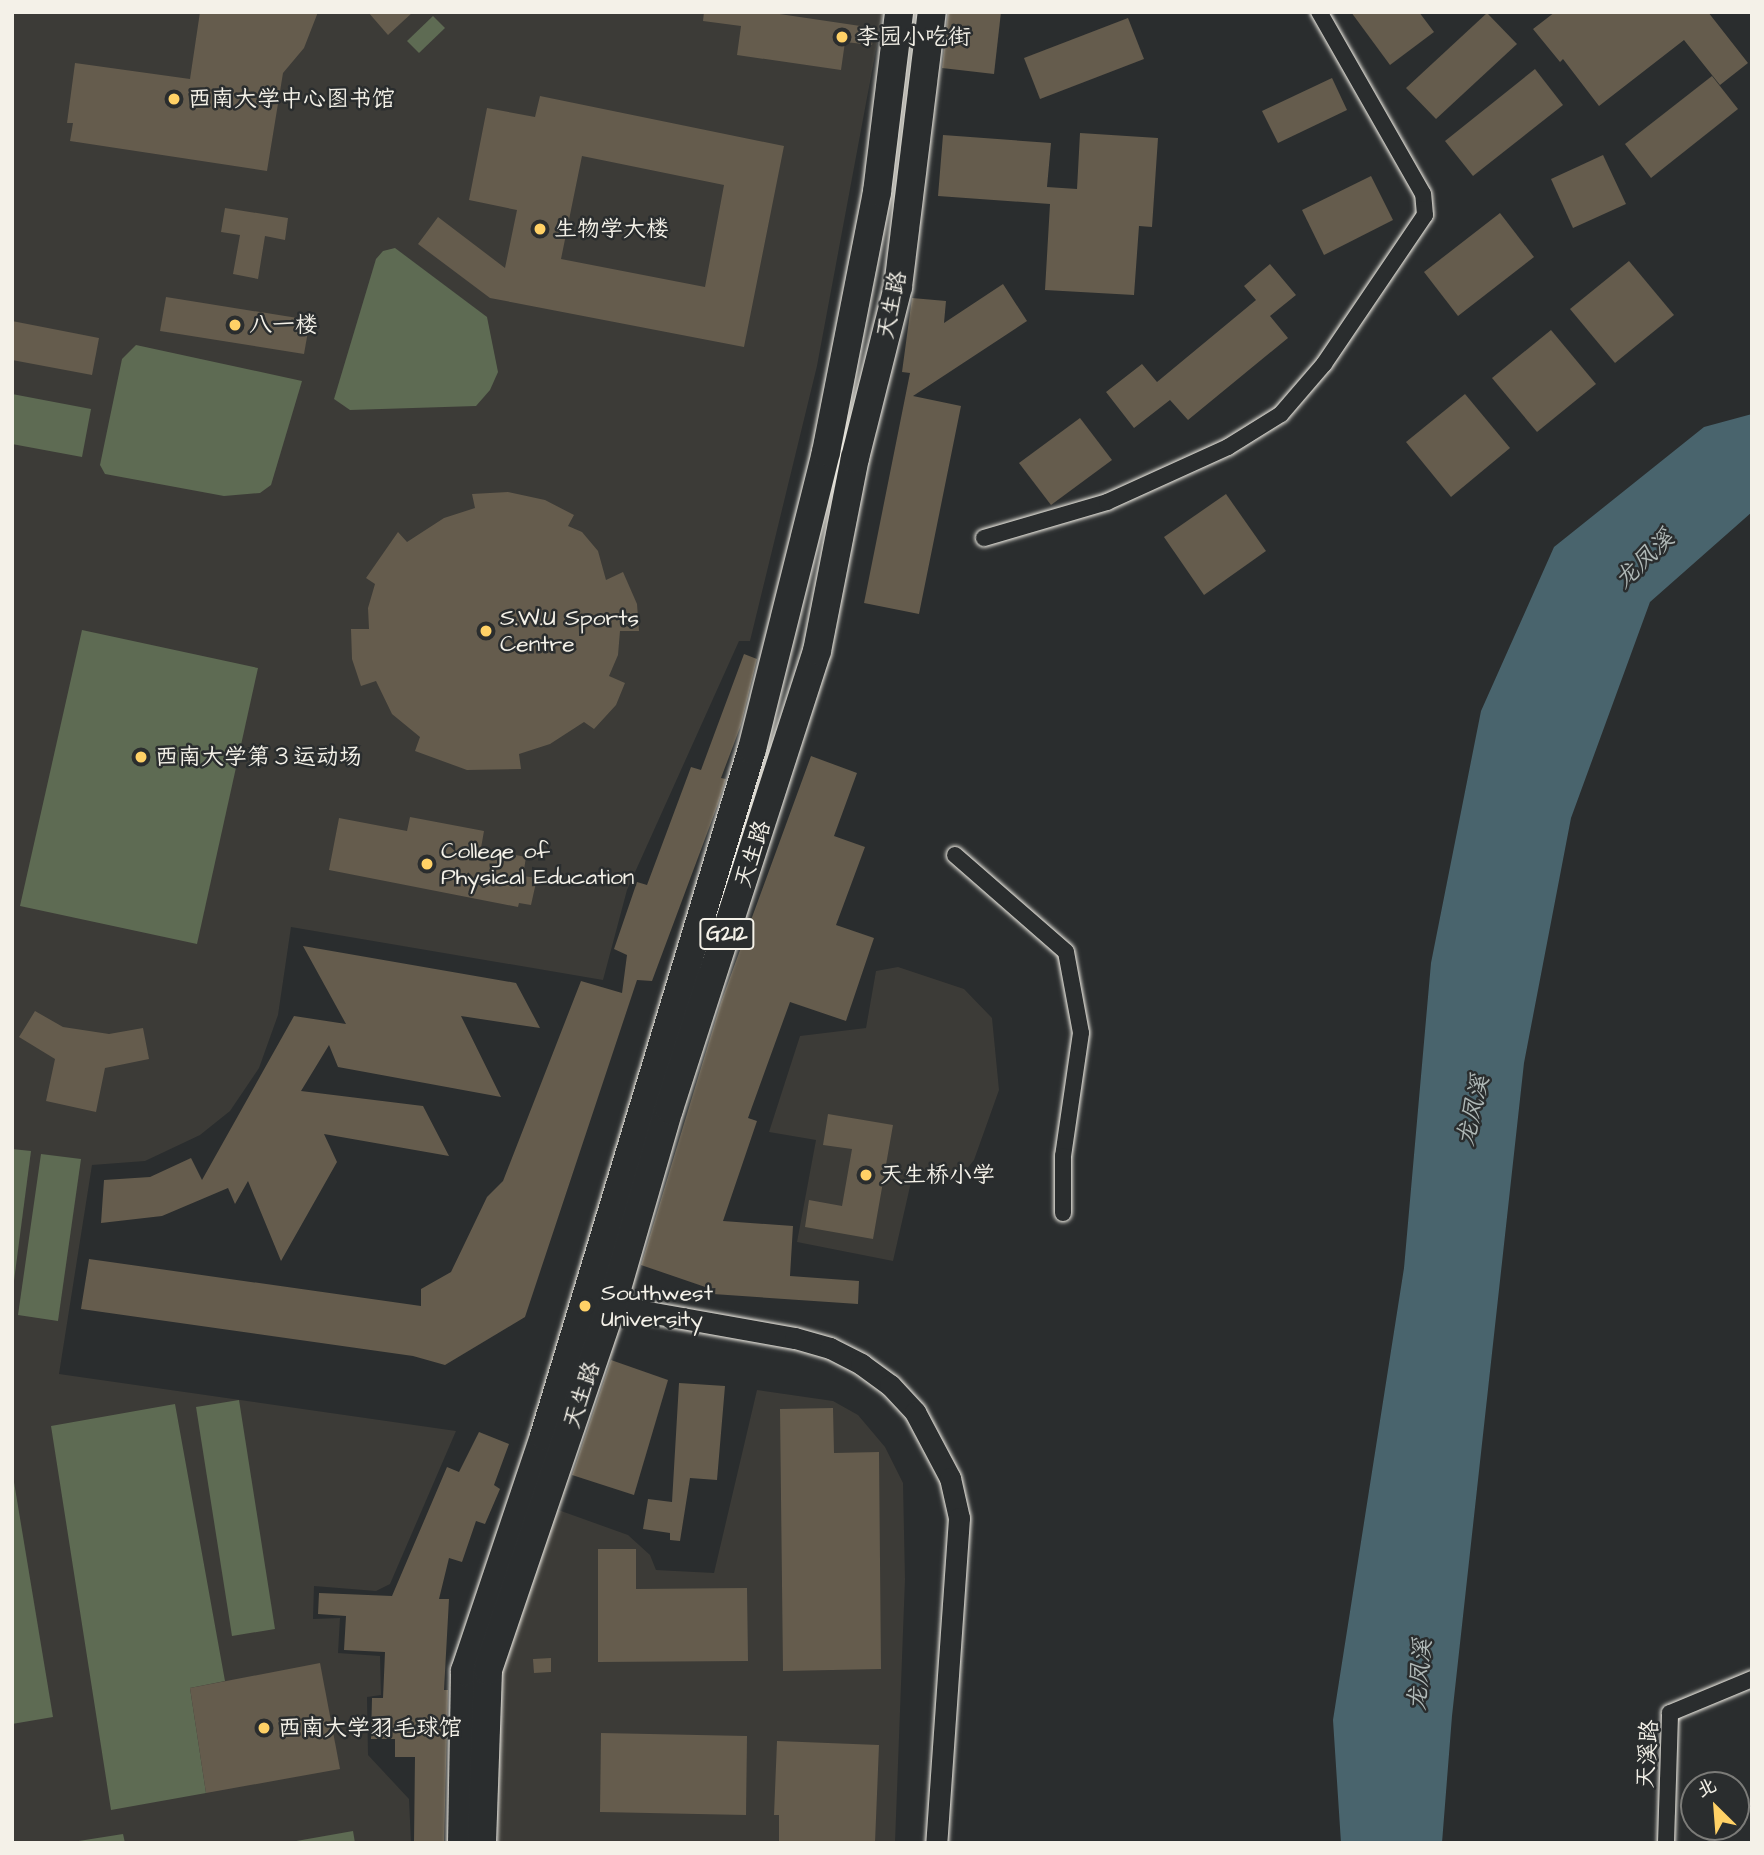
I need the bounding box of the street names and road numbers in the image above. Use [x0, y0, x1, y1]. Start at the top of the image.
street label: 天生路 [871, 268, 913, 342]
street label: 天生路 [729, 817, 777, 891]
road number: G212 [699, 916, 755, 951]
street label: 天生路 [558, 1358, 606, 1432]
street label: 天溪路 [1632, 1719, 1664, 1789]

